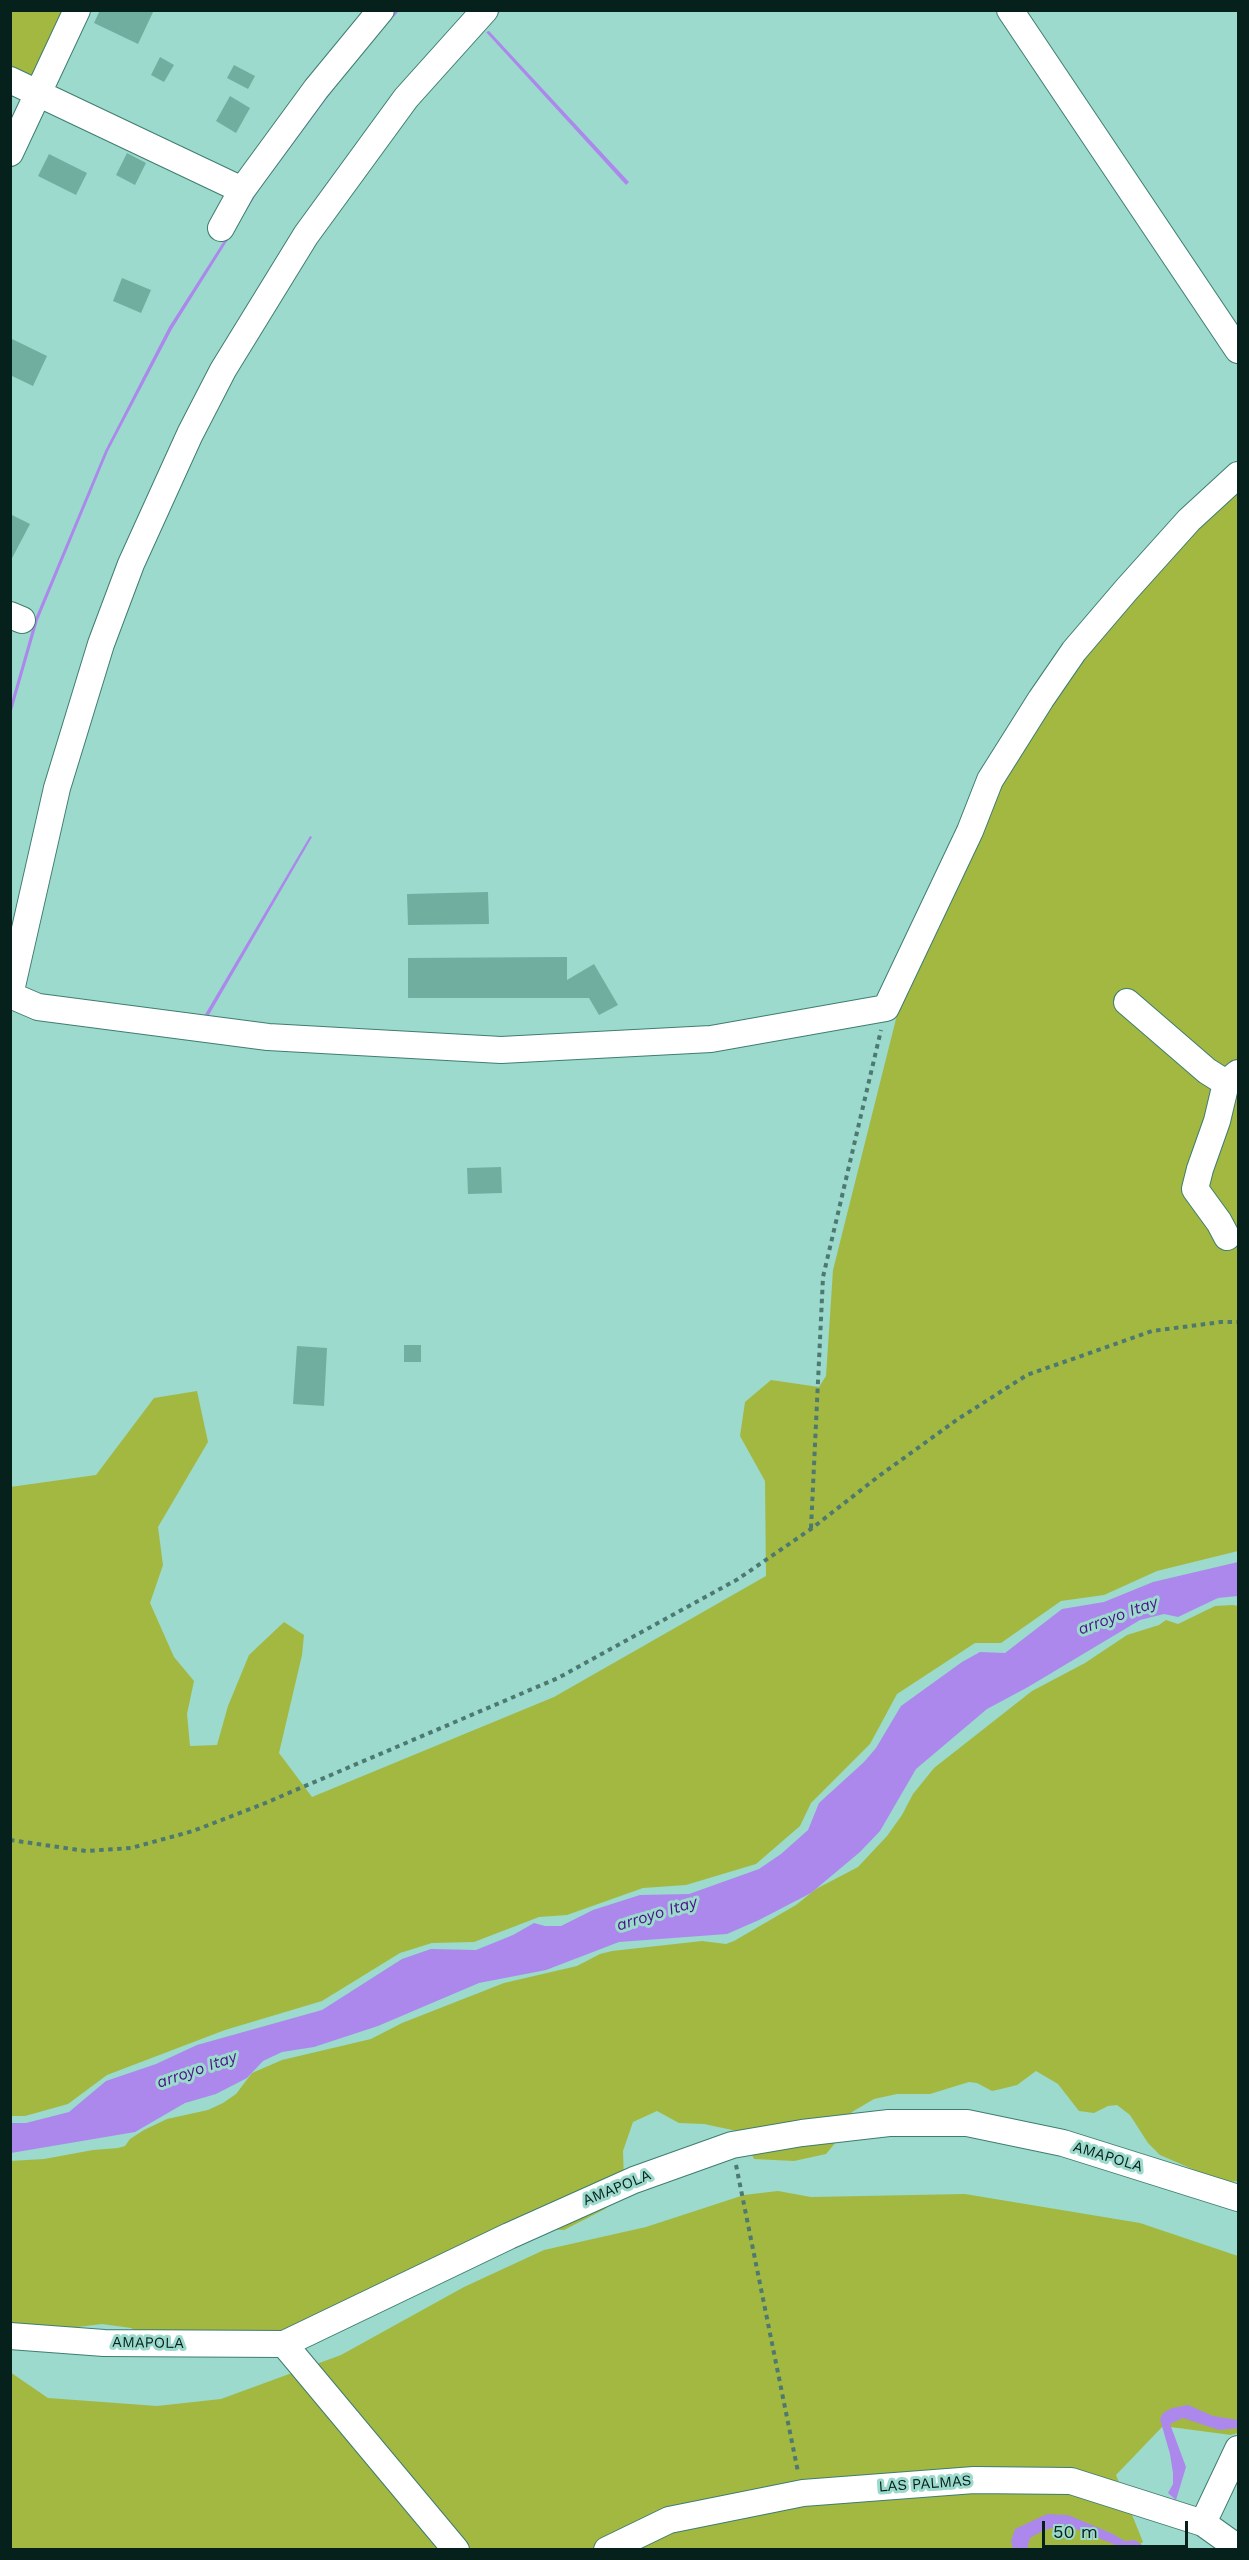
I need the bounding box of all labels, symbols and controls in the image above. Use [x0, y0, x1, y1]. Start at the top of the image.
water label: arroyo Itay [1076, 1593, 1160, 1639]
water label: arroyo Itay [614, 1893, 700, 1935]
water label: arroyo Itay [154, 2047, 240, 2093]
street label: AMAPOLA [1071, 2138, 1145, 2176]
street label: AMAPOLA [580, 2166, 654, 2210]
street label: AMAPOLA [112, 2333, 184, 2353]
street label: LAS PALMAS [878, 2472, 972, 2496]
scale bar [1045, 2509, 1190, 2547]
text: 50 m [1053, 2521, 1098, 2542]

